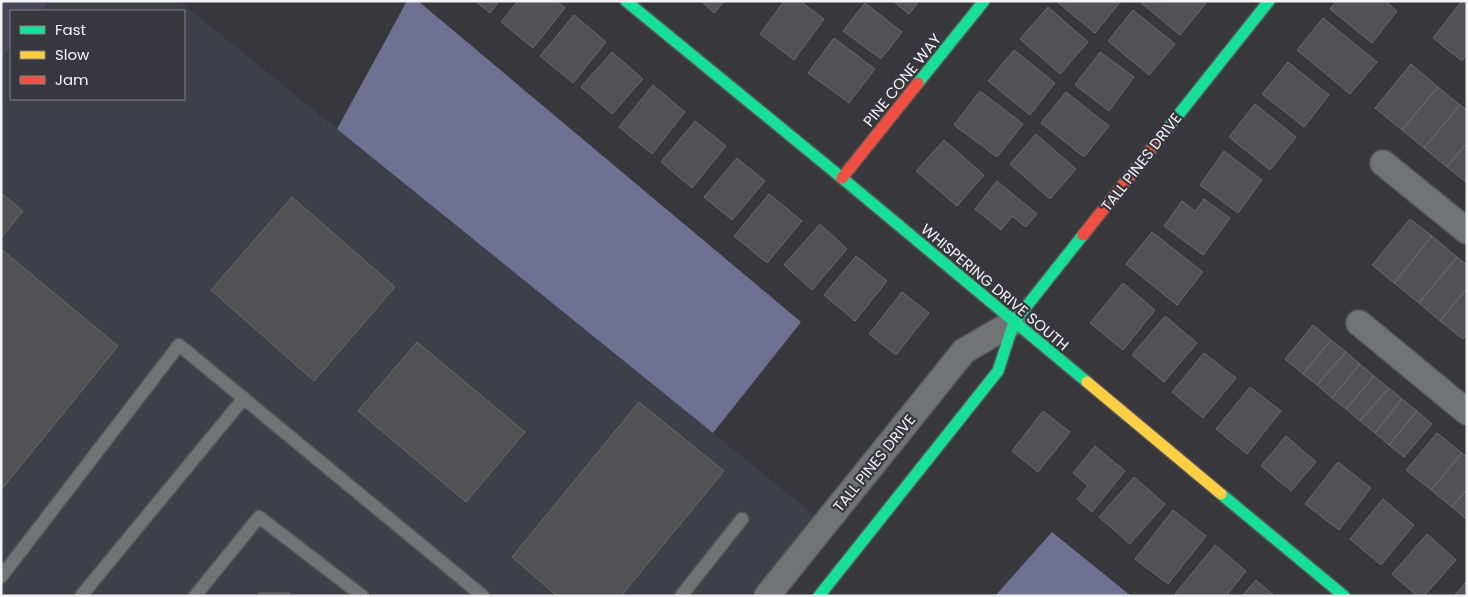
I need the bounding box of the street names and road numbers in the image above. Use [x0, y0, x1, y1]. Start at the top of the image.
street label: PINE CONE WAY [858, 29, 946, 131]
street label: TALL PINES DRIVE [1096, 108, 1186, 216]
street label: WHISPERING DRIVE SOUTH [916, 219, 1074, 355]
street label: TALL PINES DRIVE [828, 410, 920, 516]

